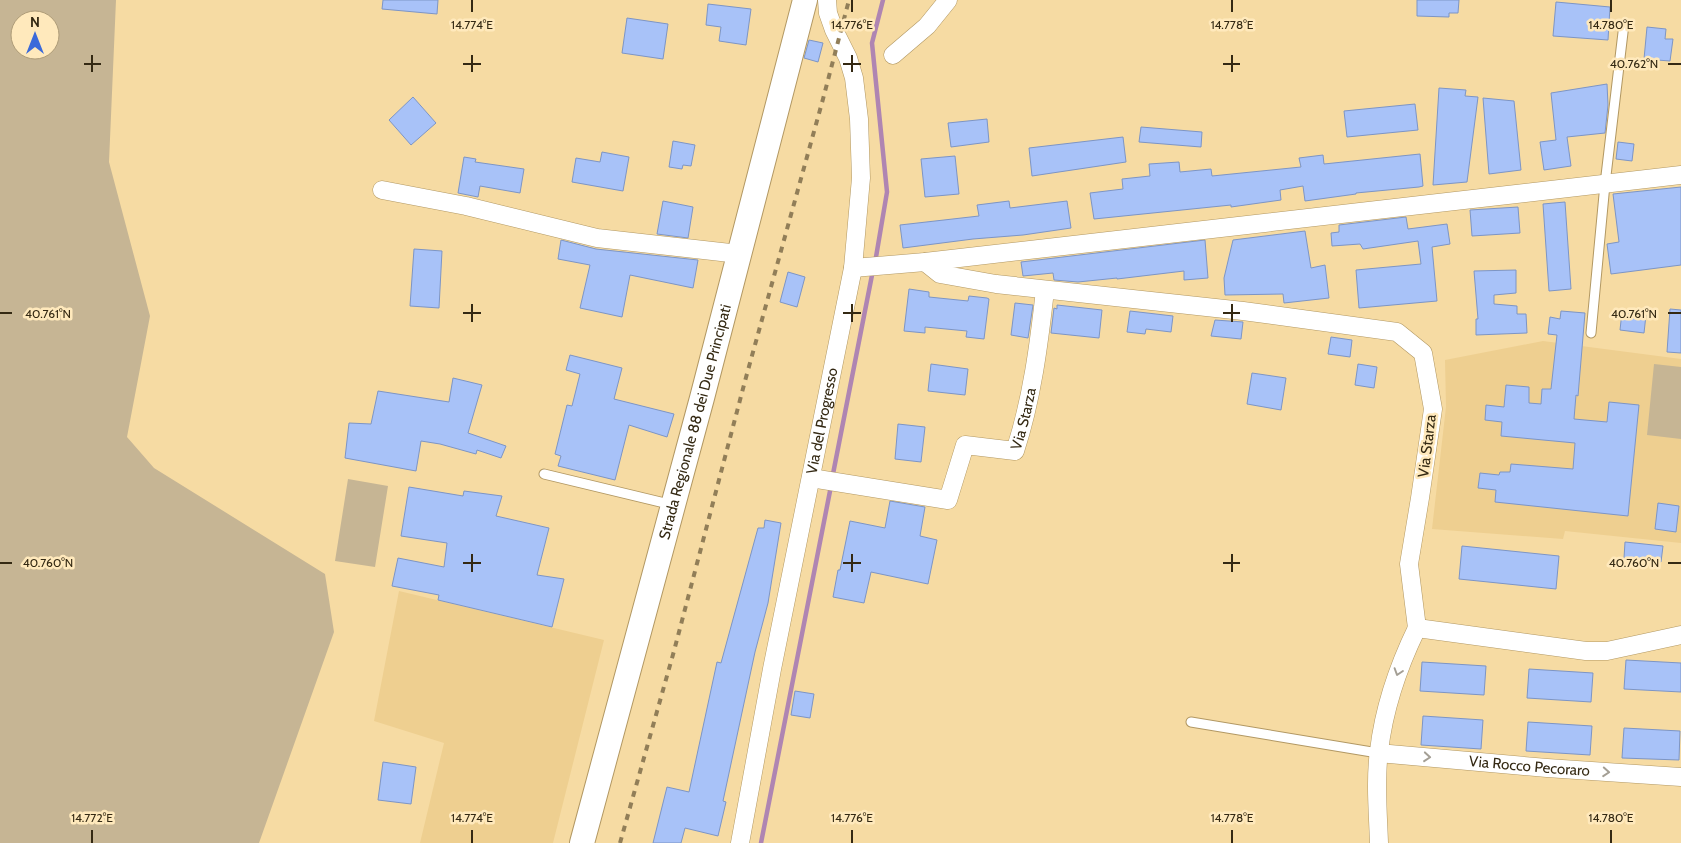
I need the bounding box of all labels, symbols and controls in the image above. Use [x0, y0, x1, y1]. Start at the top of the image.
north arrow [10, 10, 60, 60]
text: N [30, 13, 40, 31]
text: 14.774°E [451, 17, 493, 32]
text: 14.776°E [831, 17, 873, 32]
text: 14.778°E [1211, 17, 1254, 32]
text: 14.780°E [1589, 17, 1634, 32]
text: 40.762°N [1610, 56, 1658, 71]
street label: Strada Regionale 88 dei Due Principati [655, 302, 735, 541]
text: 40.761°N [25, 306, 71, 321]
text: 40.761°N [1611, 306, 1657, 321]
street label: Via del Progresso [803, 366, 842, 476]
street label: Via Starza [1007, 385, 1040, 452]
street label: Via Starza [1414, 413, 1440, 479]
text: 40.760°N [23, 555, 73, 570]
text: 40.760°N [1609, 555, 1659, 570]
one-way arrow [1393, 668, 1403, 676]
one-way arrow [1423, 751, 1431, 762]
street label: Via Rocco Pecoraro [1468, 752, 1591, 780]
one-way arrow [1603, 766, 1611, 777]
text: 14.772°E [71, 810, 113, 825]
text: 14.774°E [451, 810, 493, 825]
text: 14.776°E [831, 810, 873, 825]
text: 14.778°E [1211, 810, 1254, 825]
text: 14.780°E [1589, 810, 1634, 825]

